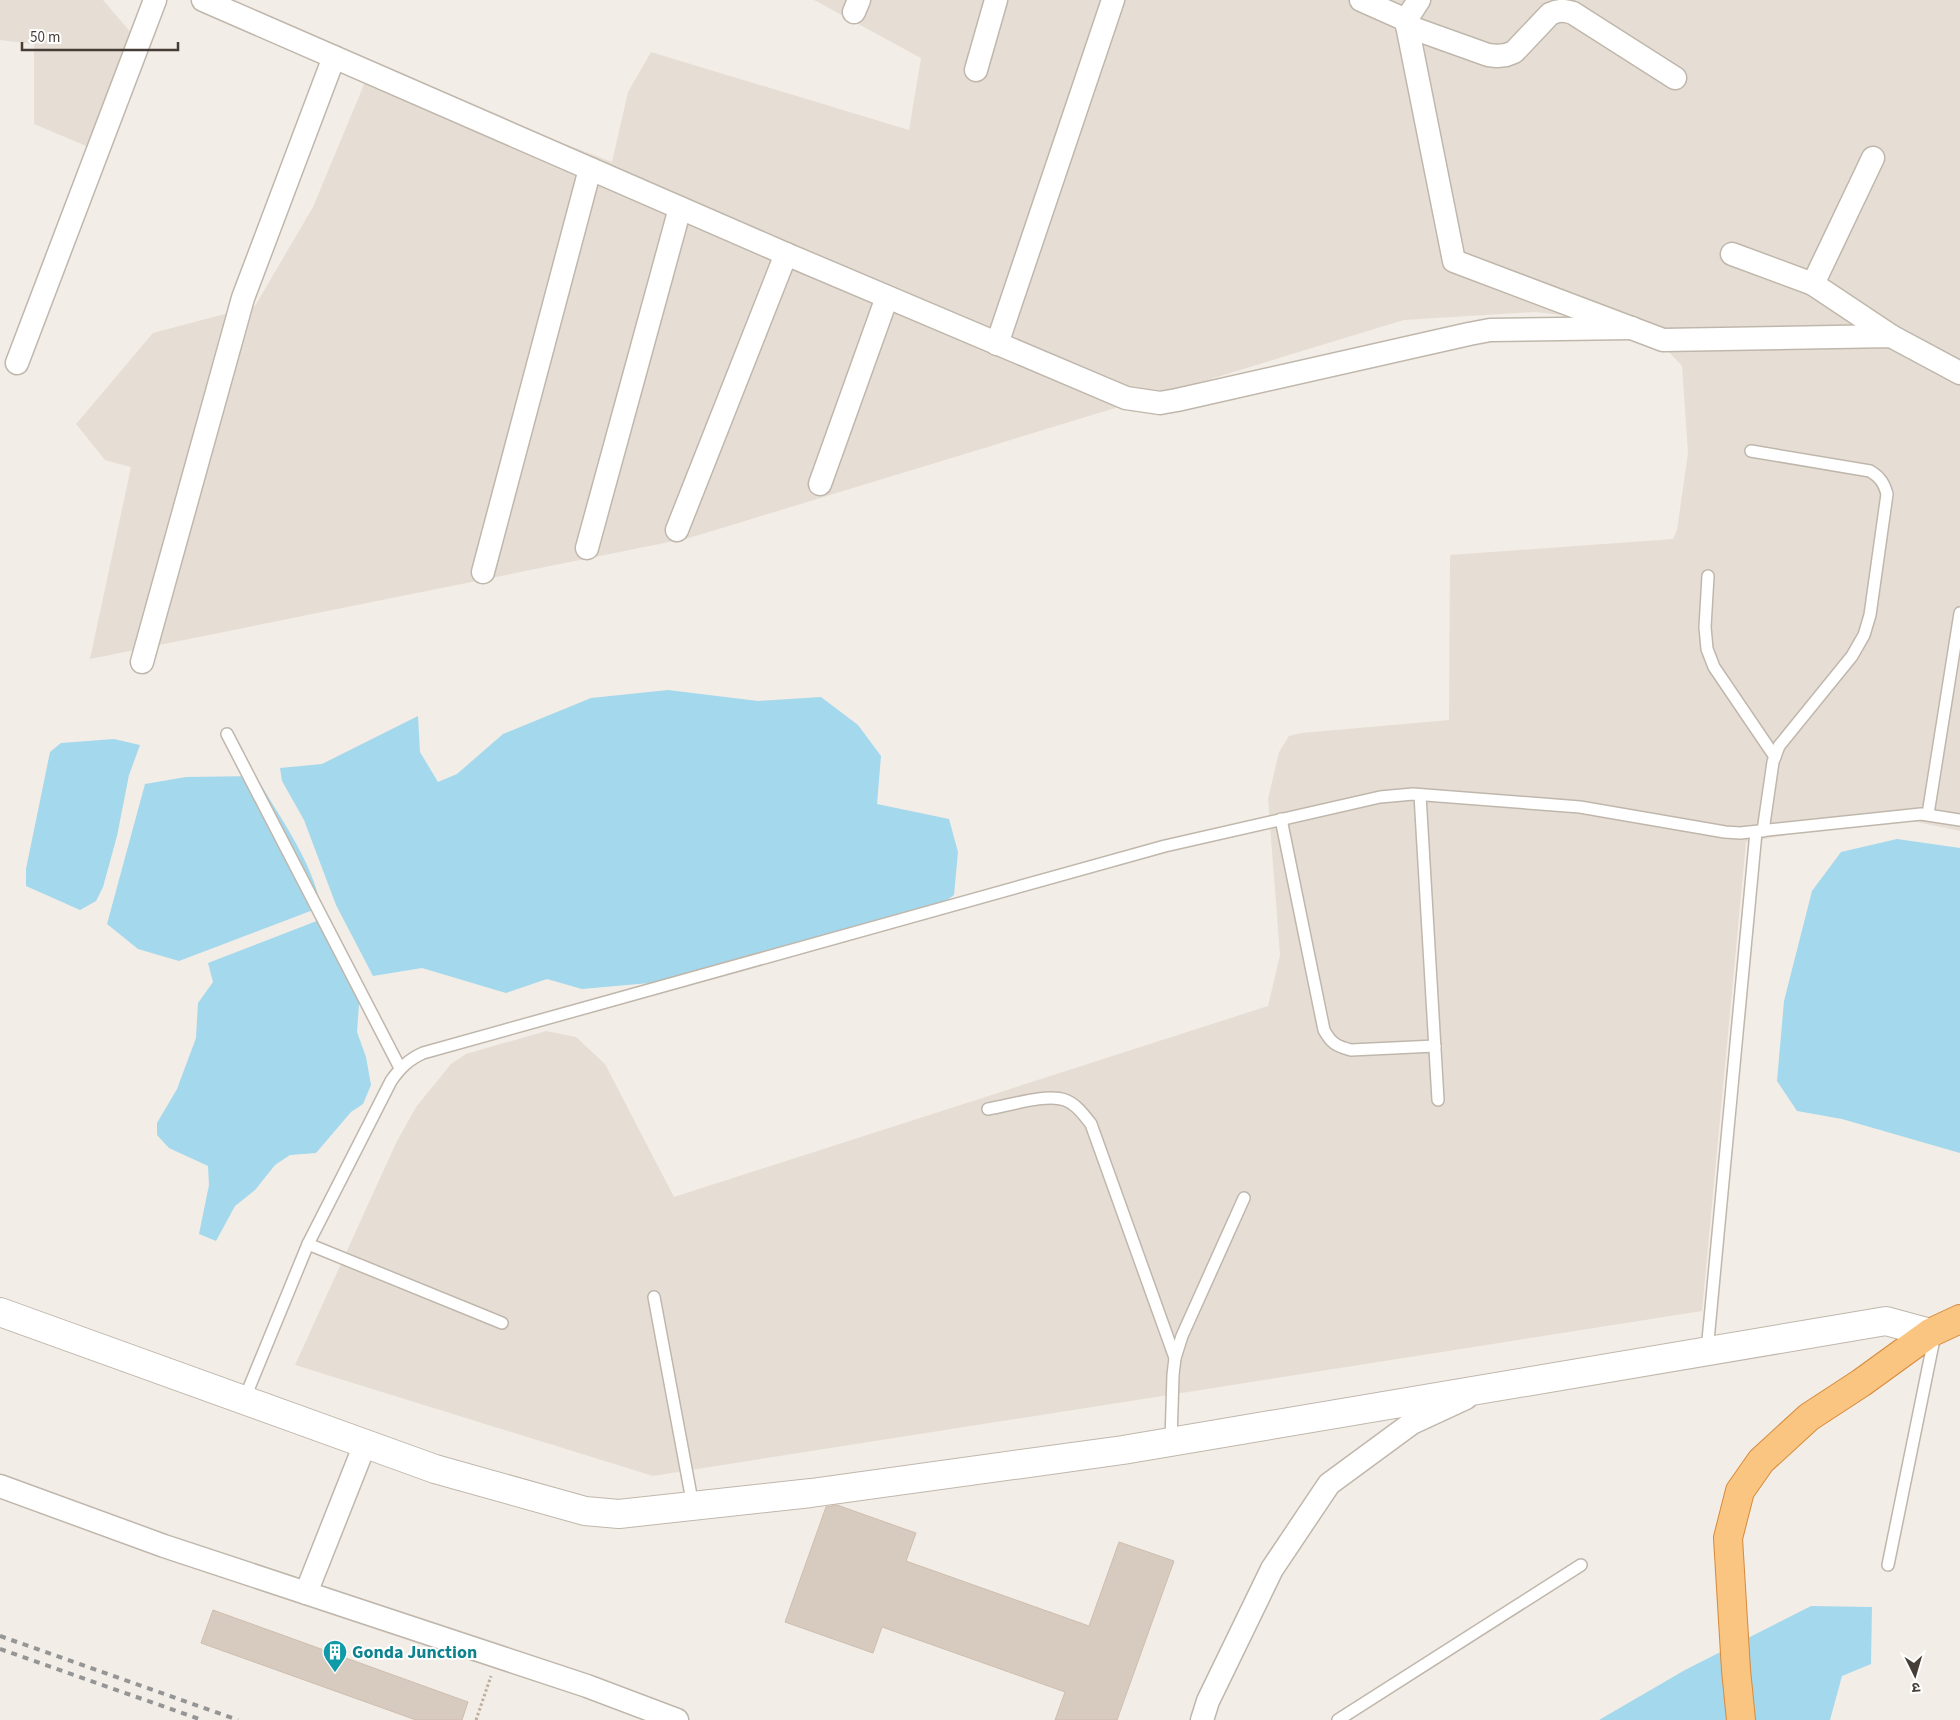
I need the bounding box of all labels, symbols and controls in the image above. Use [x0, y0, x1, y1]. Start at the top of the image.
scale bar [22, 20, 179, 52]
text: 50 m [30, 27, 60, 48]
building icon: Gonda Junction [322, 1639, 348, 1673]
place label: Gonda Junction [352, 1640, 477, 1665]
north arrow [1890, 1650, 1940, 1700]
text: उ [1910, 1677, 1921, 1697]

